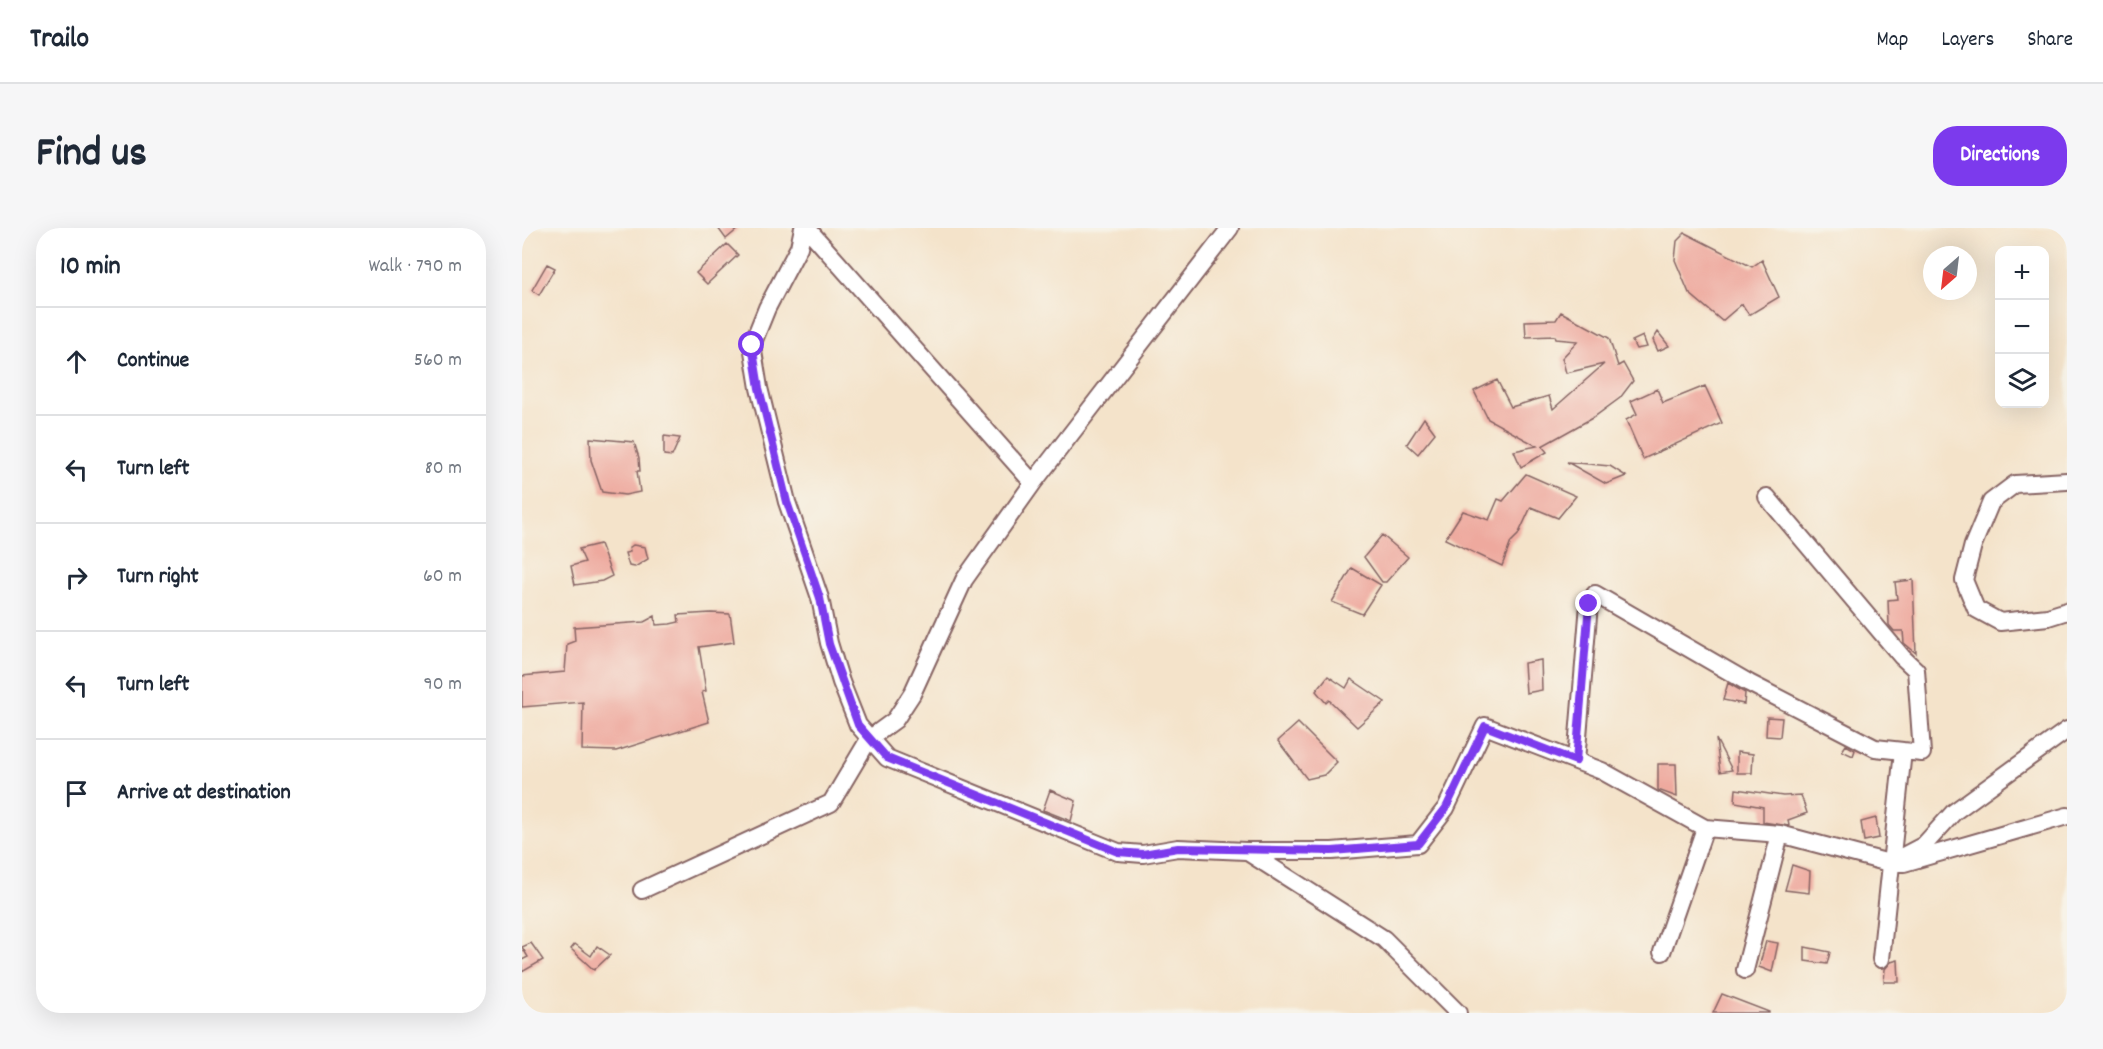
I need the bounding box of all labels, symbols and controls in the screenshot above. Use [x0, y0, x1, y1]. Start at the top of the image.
text: Trailo [30, 21, 89, 61]
text: Map [1877, 26, 1908, 56]
text: Layers [1941, 26, 1994, 56]
text: Share [2027, 26, 2073, 56]
text: Find us [36, 126, 147, 186]
button: Directions [1933, 126, 2067, 186]
north arrow [1923, 246, 1977, 300]
map controls [1995, 246, 2049, 408]
button: + [1995, 246, 2049, 300]
text: 10 min [60, 249, 120, 286]
text: Walk · 790 m [368, 253, 462, 281]
button: − [1995, 300, 2049, 354]
route start [738, 331, 764, 357]
icon: ahead [60, 345, 93, 378]
text: Continue [117, 346, 189, 377]
text: 560 m [414, 347, 462, 375]
button: layers [1995, 354, 2049, 408]
icon: left [60, 453, 93, 486]
text: Turn left [117, 454, 189, 485]
text: 80 m [425, 455, 462, 483]
icon: right [60, 561, 93, 594]
text: Turn right [117, 562, 199, 593]
text: 60 m [423, 563, 462, 591]
route end [1575, 590, 1601, 616]
icon: left [60, 669, 93, 702]
text: Turn left [117, 670, 189, 701]
text: 90 m [424, 671, 462, 699]
icon: arrive [60, 777, 93, 810]
text: Arrive at destination [117, 778, 291, 809]

